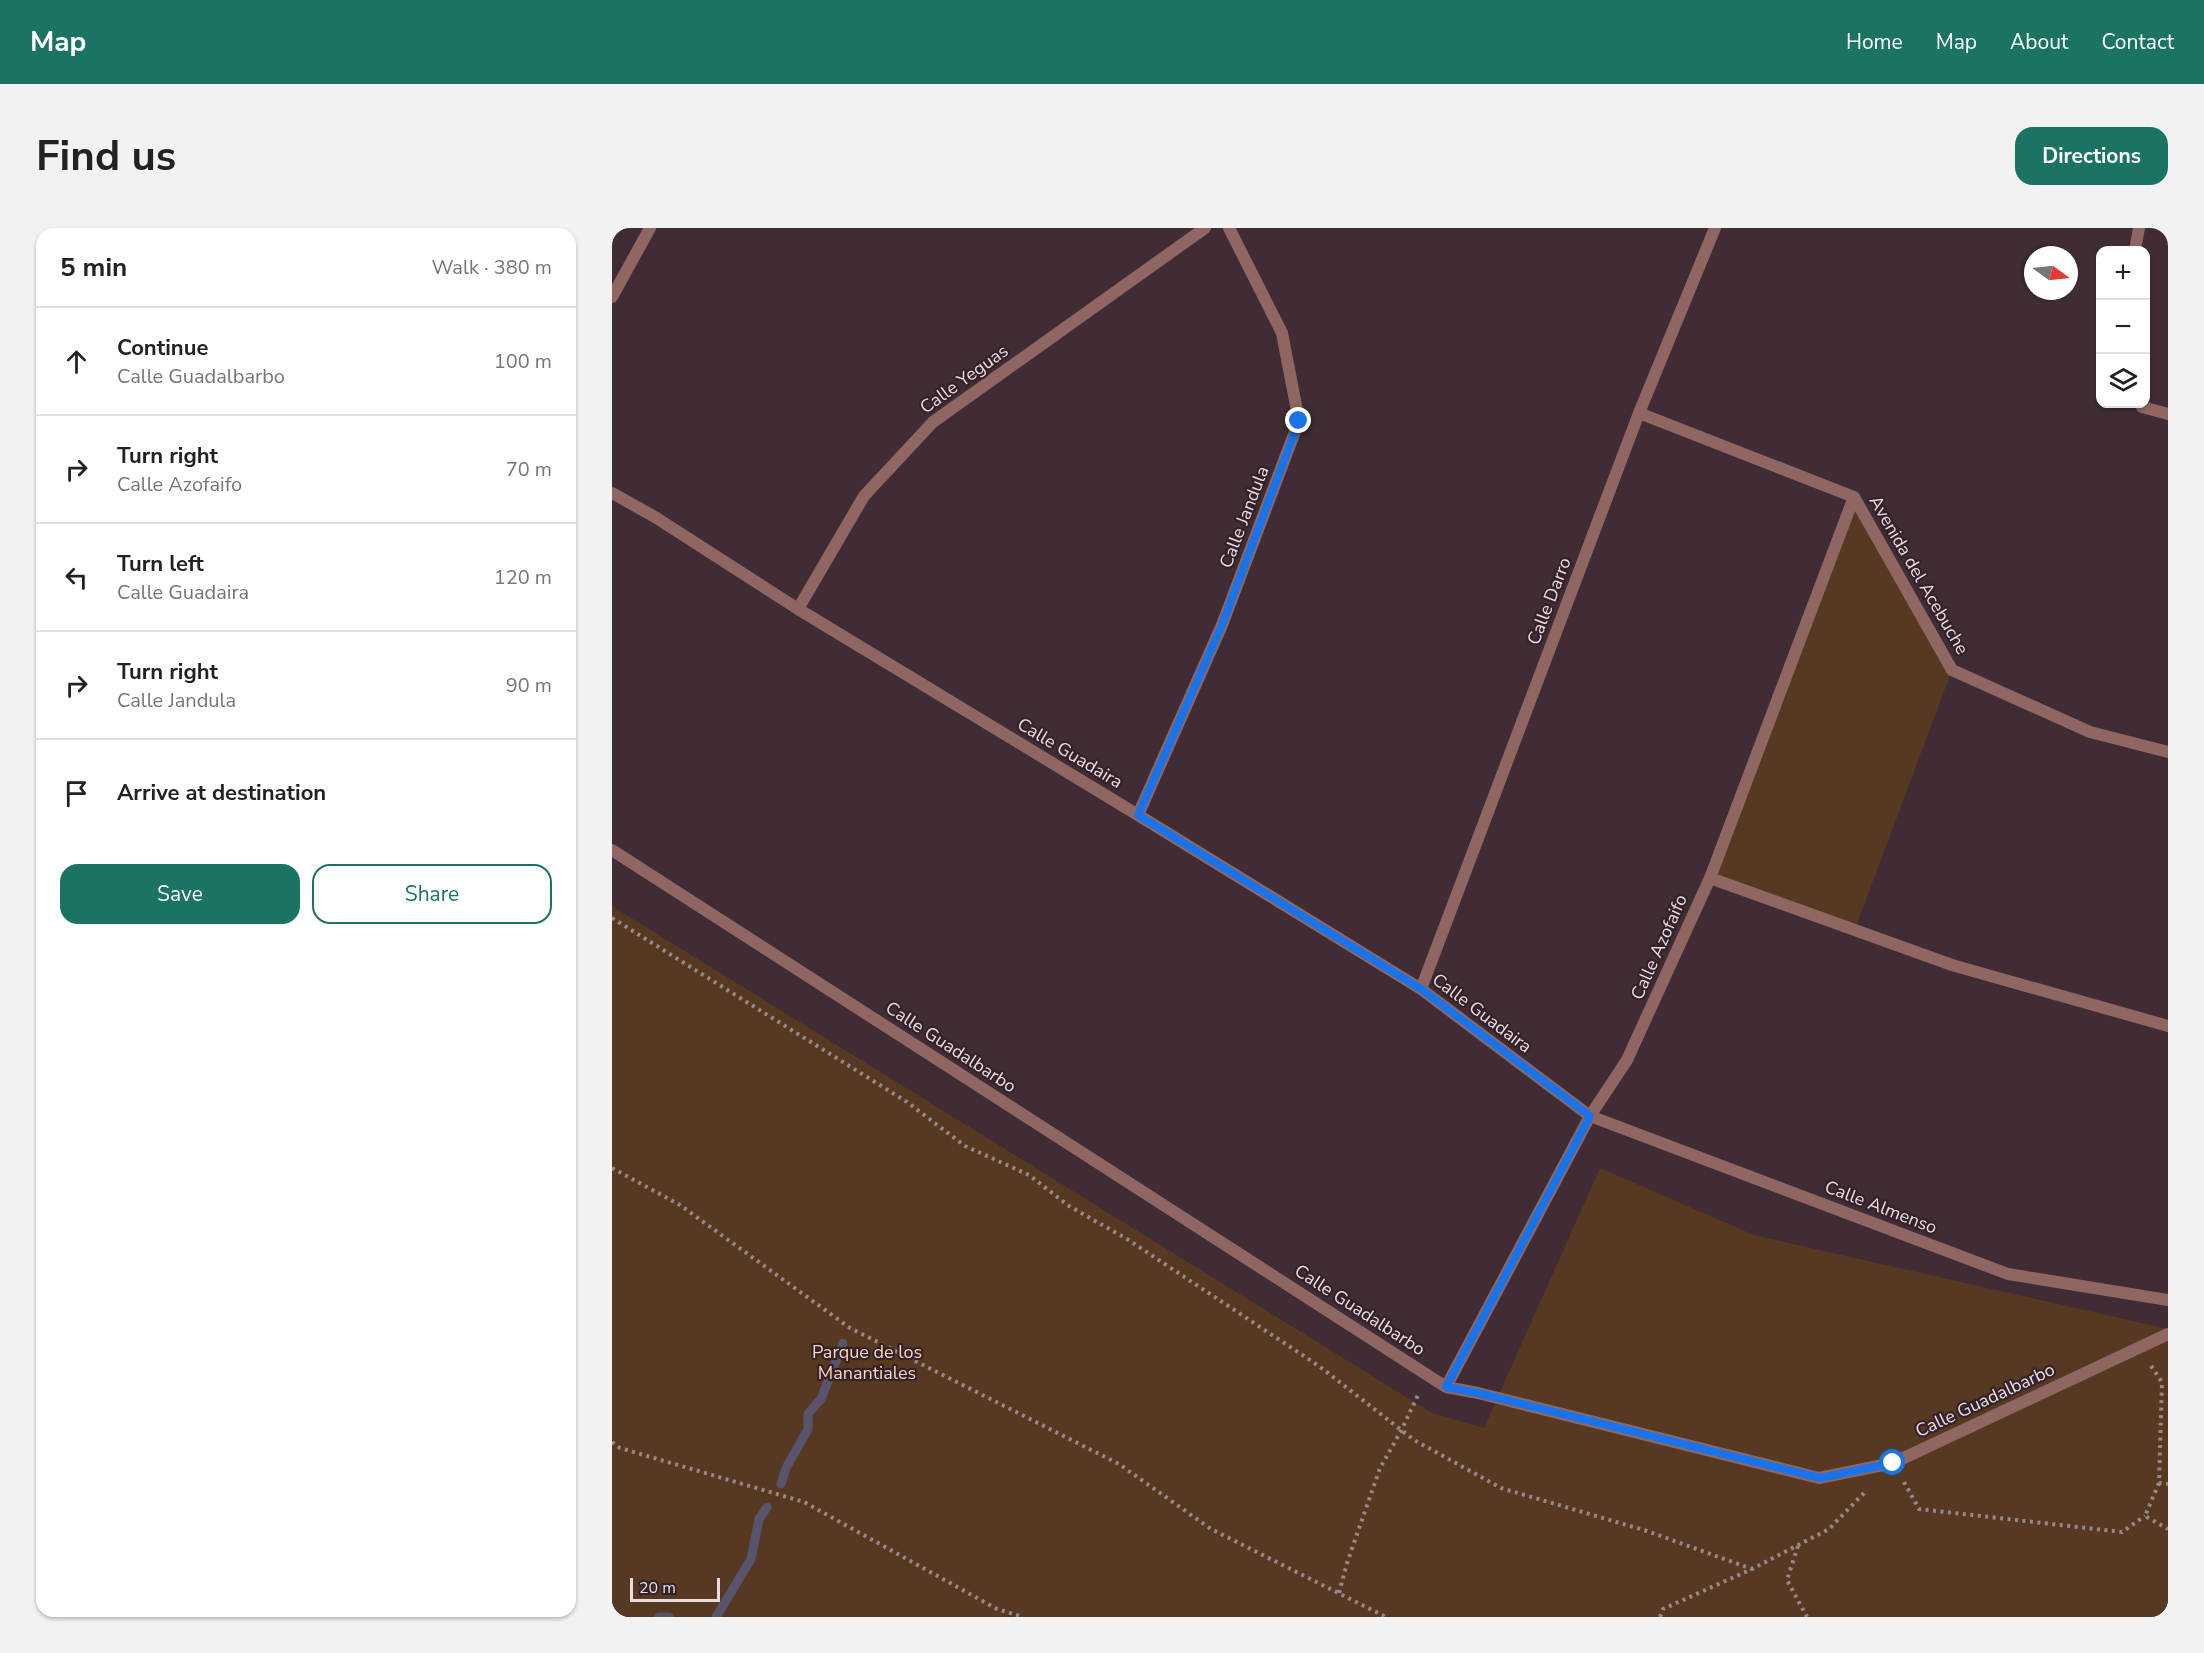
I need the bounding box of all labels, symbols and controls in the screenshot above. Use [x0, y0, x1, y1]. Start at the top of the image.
text: Map [30, 23, 86, 61]
text: Home [1846, 28, 1903, 56]
text: Map [1936, 28, 1977, 56]
text: About [2010, 28, 2068, 56]
text: Contact [2101, 28, 2174, 56]
button: Directions [2015, 127, 2168, 185]
text: Find us [36, 128, 176, 185]
north arrow [2024, 246, 2078, 300]
map controls [2096, 246, 2150, 408]
button: + [2096, 246, 2150, 300]
text: 5 min [60, 250, 127, 285]
text: Walk · 380 m [432, 254, 552, 281]
button: − [2096, 300, 2150, 354]
text: Continue [117, 333, 208, 363]
street label: Calle Yeguas [915, 339, 1013, 419]
icon: ahead [60, 345, 93, 378]
text: 100 m [494, 348, 552, 375]
button: layers [2096, 354, 2150, 408]
text: Calle Guadalbarbo [117, 363, 285, 390]
route end [1285, 407, 1311, 433]
text: Turn right [117, 441, 218, 471]
icon: right [60, 453, 93, 486]
text: 70 m [506, 456, 552, 483]
street label: Calle Jandula [1214, 463, 1274, 571]
text: Calle Azofaifo [117, 471, 242, 498]
street label: Avenida del Acebuche [1864, 491, 1974, 659]
text: Turn left [117, 549, 204, 579]
street label: Calle Darro [1521, 554, 1577, 648]
icon: left [60, 561, 93, 594]
text: 120 m [494, 564, 552, 591]
text: Calle Guadaira [117, 579, 249, 606]
text: Turn right [117, 657, 218, 687]
icon: right [60, 669, 93, 702]
text: 90 m [506, 672, 552, 699]
text: Calle Jandula [117, 687, 236, 714]
street label: Calle Guadaira [1013, 712, 1127, 794]
icon: arrive [60, 777, 93, 810]
text: Arrive at destination [117, 778, 326, 808]
button: Save [60, 864, 300, 924]
button: Share [312, 864, 552, 924]
street label: Calle Azofaifo [1625, 891, 1693, 1003]
street label: Calle Guadaira [1427, 968, 1537, 1058]
street label: Calle Guadalbarbo [881, 996, 1021, 1098]
street label: Calle Almenso [1821, 1175, 1941, 1239]
street label: Calle Guadalbarbo [1290, 1259, 1430, 1361]
park label: Parque de los Manantiales [812, 1340, 922, 1385]
street label: Calle Guadalbarbo [1911, 1357, 2059, 1443]
route start [1879, 1449, 1905, 1475]
scale bar [630, 1575, 720, 1602]
text: 20 m [639, 1577, 676, 1599]

